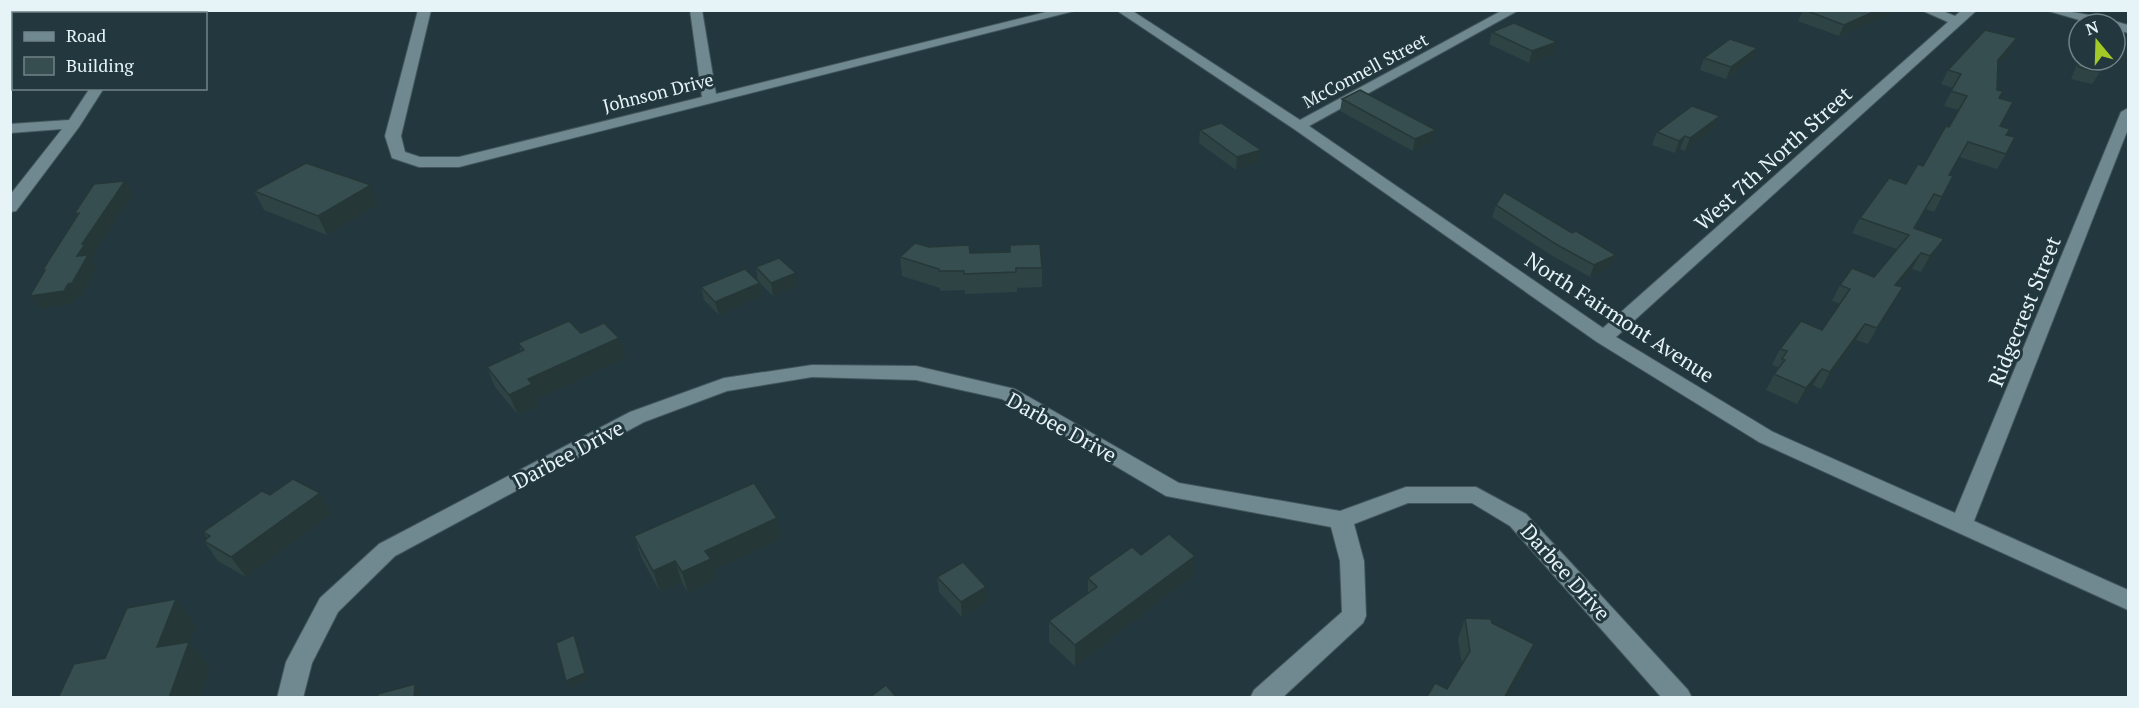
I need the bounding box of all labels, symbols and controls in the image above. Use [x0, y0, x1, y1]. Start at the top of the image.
legend [12, 12, 207, 90]
north arrow [2067, 12, 2127, 72]
text: N [2083, 15, 2101, 40]
text: Road [66, 23, 106, 47]
street label: McConnell Street [1298, 27, 1432, 113]
text: Building [66, 53, 134, 77]
street label: Johnson Drive [600, 67, 716, 117]
street label: West 7th North Street [1688, 80, 1858, 236]
street label: Ridgecrest Street [1981, 232, 2067, 390]
street label: North Fairmont Avenue [1520, 245, 1720, 389]
street label: Darbee Drive [1002, 385, 1122, 469]
street label: Darbee Drive [508, 413, 628, 495]
street label: Darbee Drive [1515, 518, 1617, 626]

